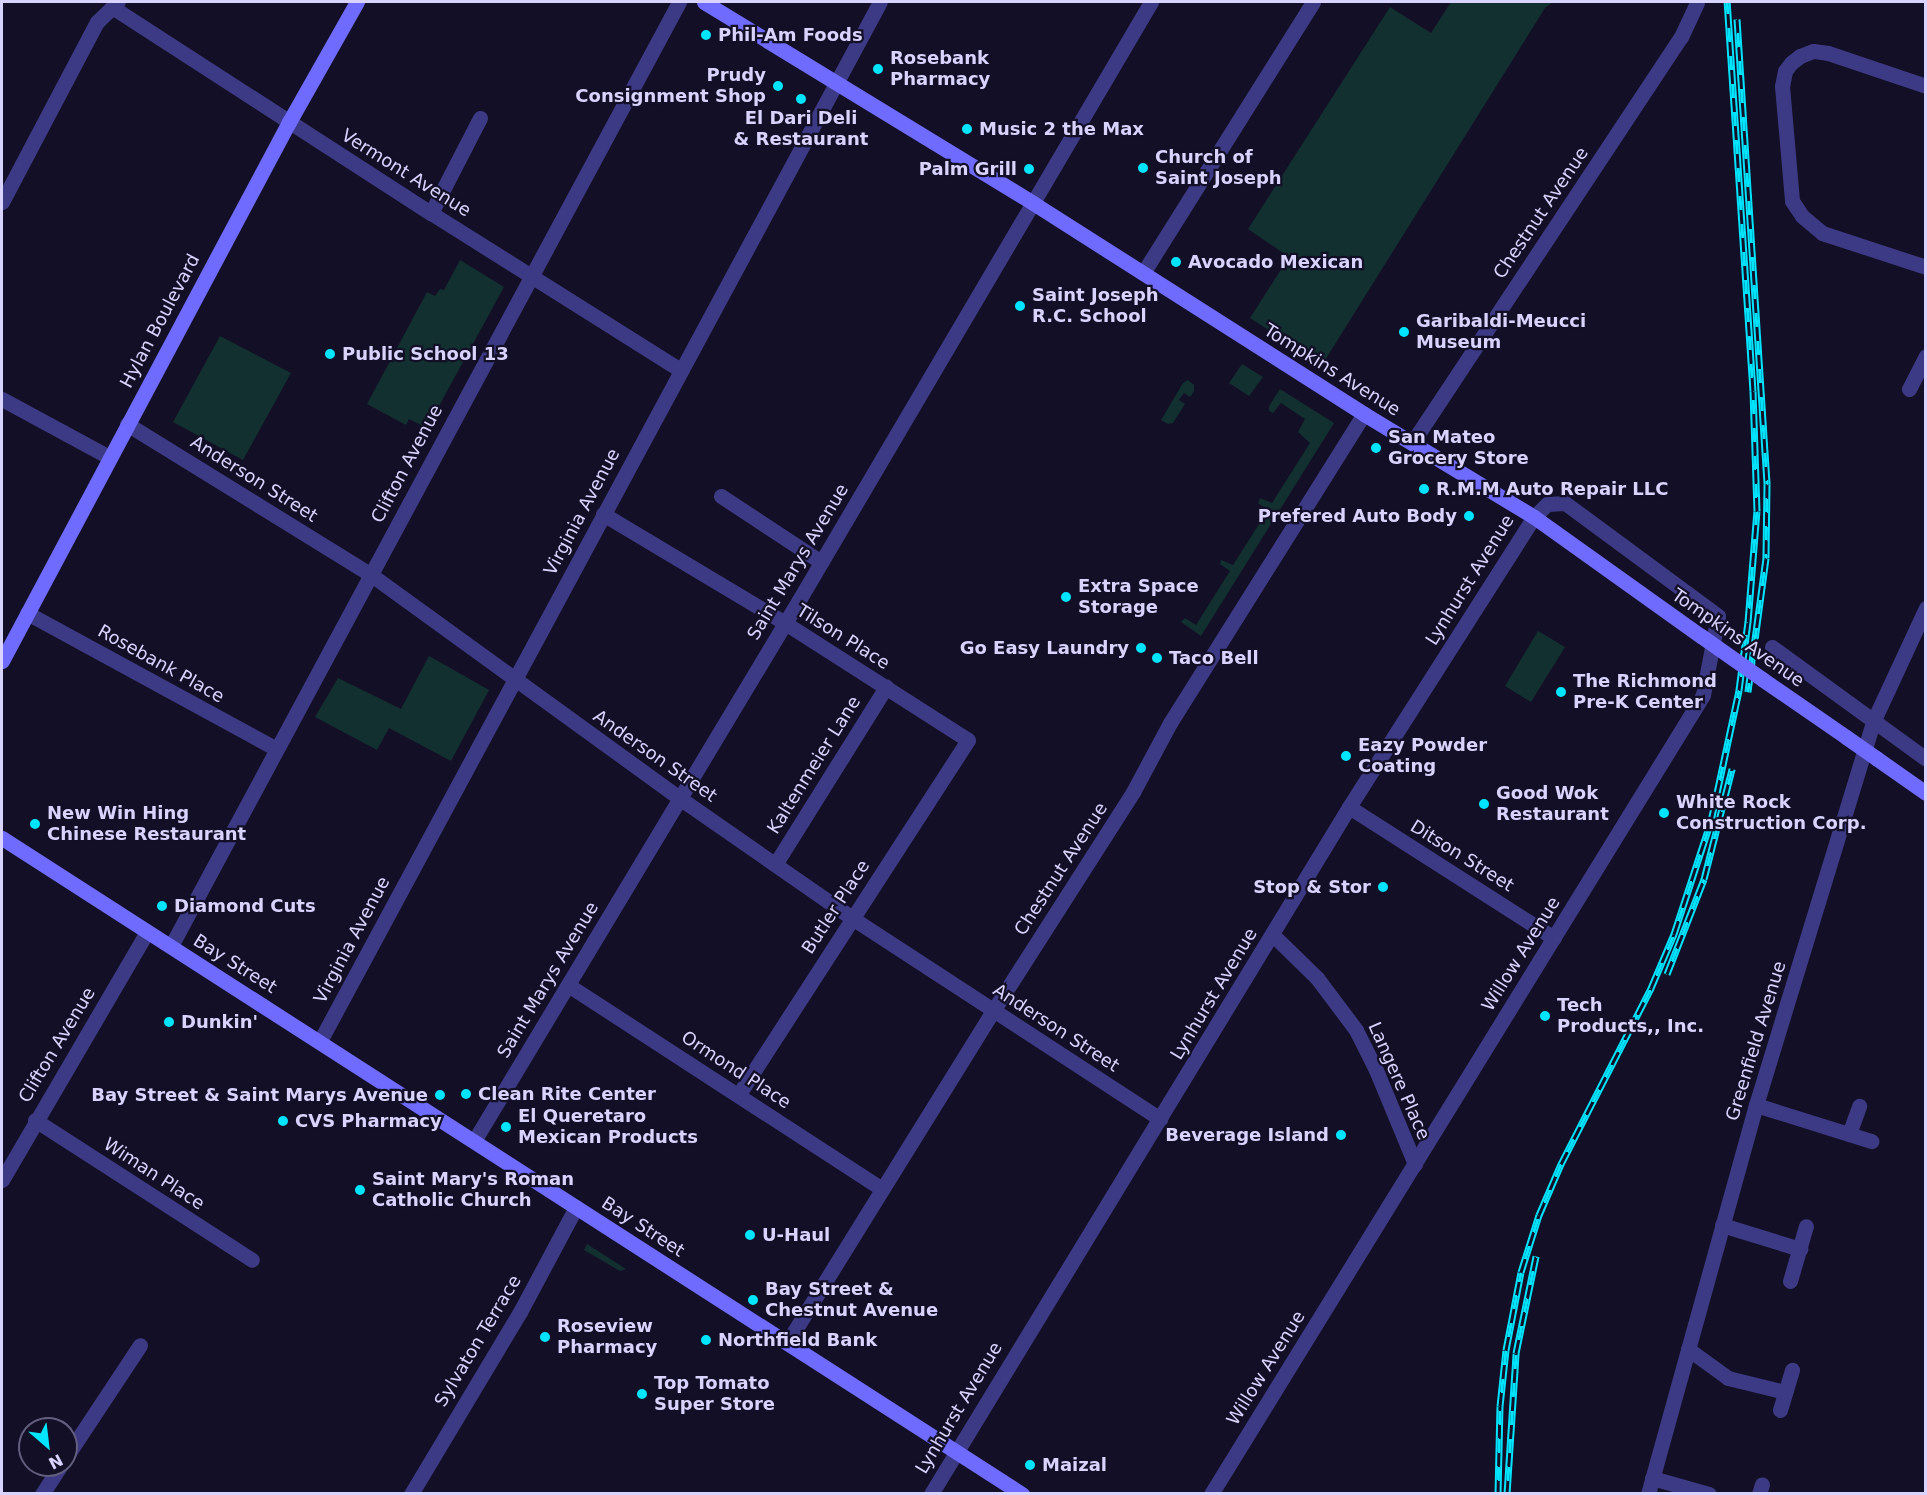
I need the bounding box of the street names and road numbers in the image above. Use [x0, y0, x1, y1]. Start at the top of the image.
street label: Vermont Avenue [337, 124, 475, 222]
street label: Chestnut Avenue [1489, 143, 1593, 283]
street label: Hylan Boulevard [116, 250, 204, 392]
street label: Tompkins Avenue [1260, 319, 1404, 421]
street label: Clifton Avenue [367, 401, 447, 527]
street label: Anderson Street [186, 431, 322, 527]
street label: Virginia Avenue [539, 445, 625, 579]
street label: Saint Marys Avenue [743, 480, 853, 644]
street label: Lynhurst Avenue [1421, 511, 1519, 649]
street label: Tompkins Avenue [1668, 584, 1808, 692]
street label: Tilson Place [792, 600, 894, 674]
street label: Rosebank Place [94, 620, 228, 708]
street label: Kaltenmeier Lane [763, 692, 865, 838]
street label: Anderson Street [589, 705, 721, 807]
street label: Chestnut Avenue [1010, 799, 1112, 939]
street label: Ditson Street [1406, 816, 1518, 896]
street label: Butler Place [798, 856, 874, 958]
street label: Virginia Avenue [309, 873, 395, 1007]
street label: Willow Avenue [1477, 893, 1565, 1015]
street label: Saint Marys Avenue [493, 898, 603, 1062]
street label: Lynhurst Avenue [1166, 924, 1262, 1064]
street label: Bay Street [189, 930, 281, 998]
street label: Greenfield Avenue [1721, 958, 1791, 1124]
street label: Anderson Street [989, 979, 1123, 1077]
street label: Clifton Avenue [14, 983, 100, 1107]
street label: Langere Place [1363, 1019, 1435, 1143]
street label: Ormond Place [677, 1027, 795, 1113]
street label: Wiman Place [99, 1133, 209, 1215]
street label: Bay Street [598, 1192, 688, 1262]
street label: Sylvaton Terrace [430, 1271, 526, 1411]
street label: Willow Avenue [1222, 1307, 1310, 1429]
street label: Lynhurst Avenue [911, 1338, 1007, 1478]

